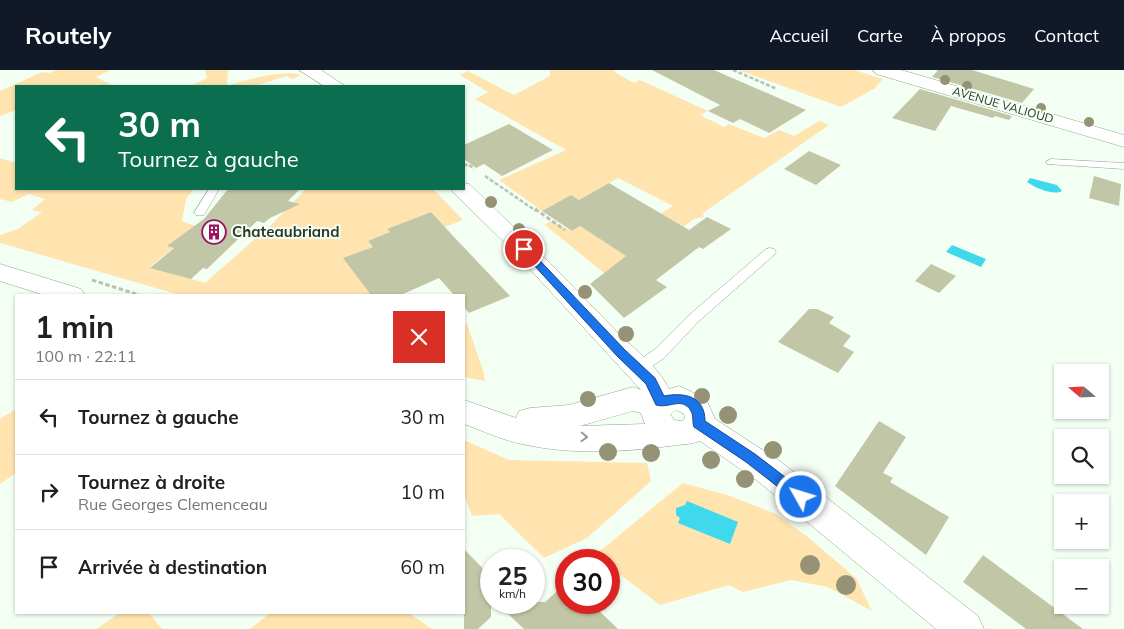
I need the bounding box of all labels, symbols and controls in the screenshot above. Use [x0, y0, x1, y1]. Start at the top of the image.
text: Routely [25, 20, 111, 50]
text: Accueil [769, 24, 829, 47]
text: Carte [857, 24, 903, 47]
text: À propos [931, 24, 1006, 47]
text: Contact [1034, 24, 1099, 47]
street label: AVENUE VALIOUD [951, 83, 1056, 126]
text: 30 m [118, 102, 201, 146]
icon: left [35, 105, 100, 170]
text: Tournez à gauche [118, 145, 299, 173]
building icon: Chateaubriand [201, 219, 227, 245]
place label: Chateaubriand [232, 222, 339, 241]
pin [503, 228, 545, 270]
icon: arrive [510, 235, 538, 263]
text: 1 min [35, 308, 114, 346]
button: close [393, 311, 445, 363]
text: 100 m · 22:11 [35, 346, 136, 366]
north arrow [1054, 364, 1109, 419]
map controls [1054, 364, 1109, 614]
icon: left [35, 403, 63, 431]
text: Tournez à gauche [78, 405, 239, 429]
text: 30 m [401, 405, 445, 429]
button: search [1054, 429, 1109, 484]
one-way arrow [580, 432, 588, 443]
text: Tournez à droite [78, 470, 225, 494]
position arrow [774, 470, 826, 522]
icon: right [35, 478, 63, 506]
text: 10 m [401, 480, 445, 504]
text: Rue Georges Clemenceau [78, 494, 268, 514]
button: + [1054, 494, 1109, 549]
speed limit sign: 30 [555, 549, 620, 614]
icon: arrive [35, 553, 63, 581]
text: Arrivée à destination [78, 555, 267, 579]
text: 60 m [401, 555, 445, 579]
button: − [1054, 559, 1109, 614]
text: 25 [497, 560, 528, 591]
text: km/h [499, 586, 526, 601]

